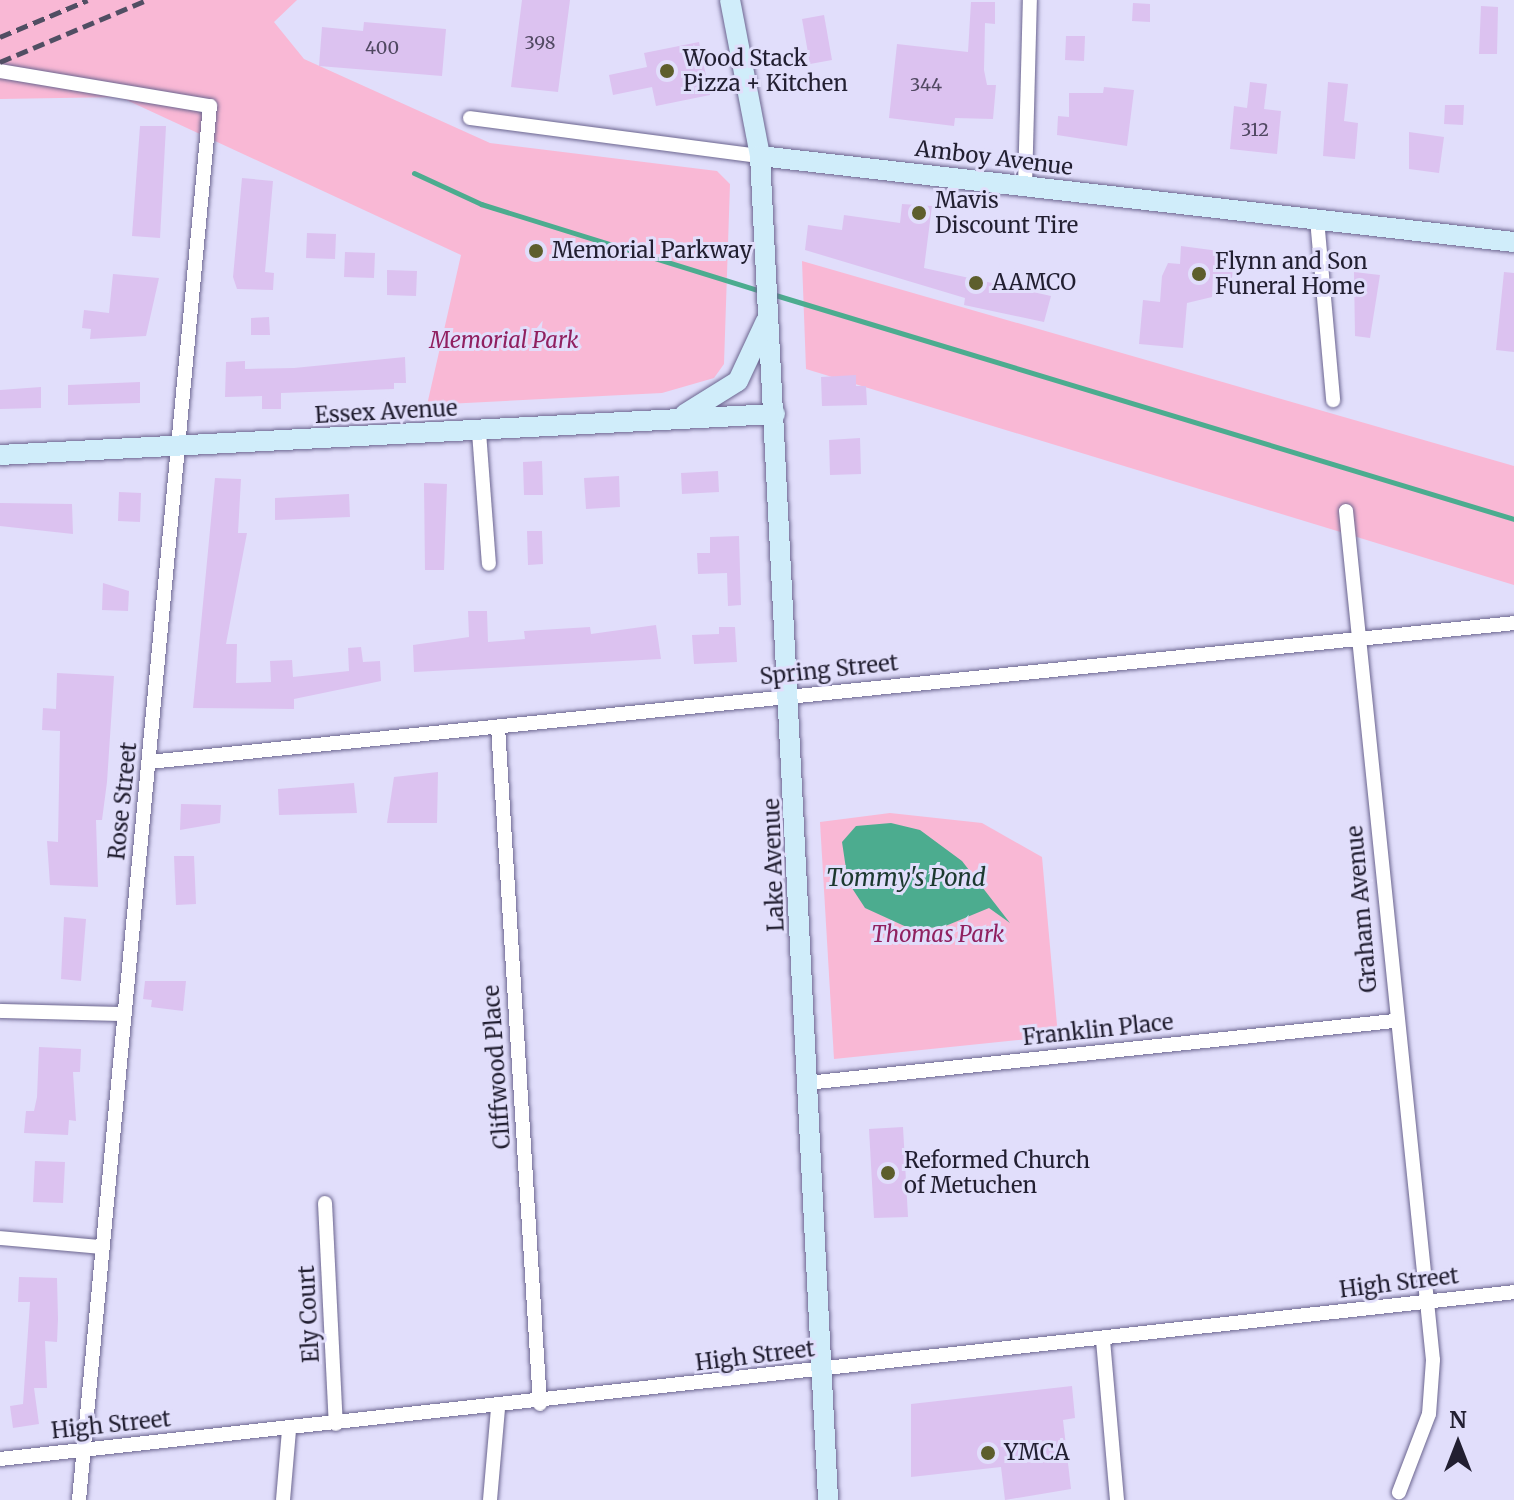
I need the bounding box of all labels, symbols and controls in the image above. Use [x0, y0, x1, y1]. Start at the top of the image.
house number: 398 [524, 32, 556, 54]
house number: 400 [365, 37, 399, 59]
place label: Wood Stack Pizza + Kitchen [683, 45, 848, 96]
marker: Wood Stack Pizza + Kitchen [658, 62, 676, 80]
house number: 344 [910, 74, 942, 96]
house number: 312 [1241, 119, 1269, 141]
street label: Amboy Avenue [914, 135, 1074, 181]
place label: Mavis Discount Tire [935, 187, 1078, 238]
marker: Mavis Discount Tire [910, 204, 928, 222]
place label: Memorial Parkway [552, 238, 752, 264]
marker: Memorial Parkway [527, 242, 545, 260]
place label: Flynn and Son Funeral Home [1215, 248, 1368, 300]
marker: Flynn and Son Funeral Home [1190, 265, 1208, 283]
place label: AAMCO [992, 270, 1076, 296]
marker: AAMCO [967, 274, 985, 292]
park label: Memorial Park [430, 328, 578, 354]
street label: Essex Avenue [314, 395, 458, 429]
street label: Spring Street [758, 650, 900, 690]
street label: Rose Street [104, 741, 142, 861]
street label: Lake Avenue [758, 798, 790, 932]
street label: Graham Avenue [1342, 824, 1382, 994]
water label: Tommy's Pond [826, 864, 986, 892]
park label: Thomas Park [872, 922, 1004, 948]
street label: Cliffwood Place [478, 984, 516, 1150]
street label: Franklin Place [1021, 1009, 1175, 1051]
place label: Reformed Church of Metuchen [904, 1147, 1090, 1198]
marker: Reformed Church of Metuchen [879, 1164, 897, 1182]
street label: High Street [1338, 1263, 1460, 1303]
street label: Ely Court [293, 1265, 325, 1363]
street label: High Street [694, 1336, 816, 1376]
north arrow [1418, 1404, 1498, 1484]
street label: High Street [50, 1406, 172, 1444]
text: N [1449, 1406, 1467, 1434]
place label: YMCA [1004, 1440, 1070, 1466]
marker: YMCA [979, 1444, 997, 1462]

